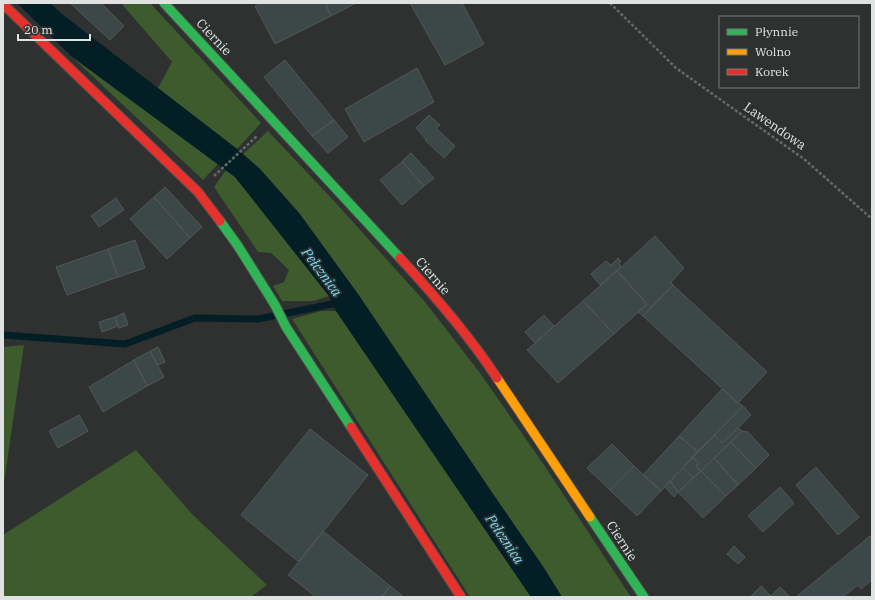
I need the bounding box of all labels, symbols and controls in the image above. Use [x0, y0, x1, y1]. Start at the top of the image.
street label: Ciernie [193, 15, 235, 59]
scale bar [18, 16, 90, 42]
legend [719, 16, 859, 88]
text: 20 m [24, 22, 53, 37]
text: Płynnie [755, 24, 798, 39]
text: Wolno [755, 44, 791, 59]
text: Korek [755, 64, 789, 79]
street label: Lawendowa [741, 98, 809, 154]
water label: Pełcznica [297, 243, 346, 300]
street label: Ciernie [412, 254, 454, 298]
water label: Pełcznica [481, 510, 528, 568]
street label: Ciernie [603, 518, 641, 564]

